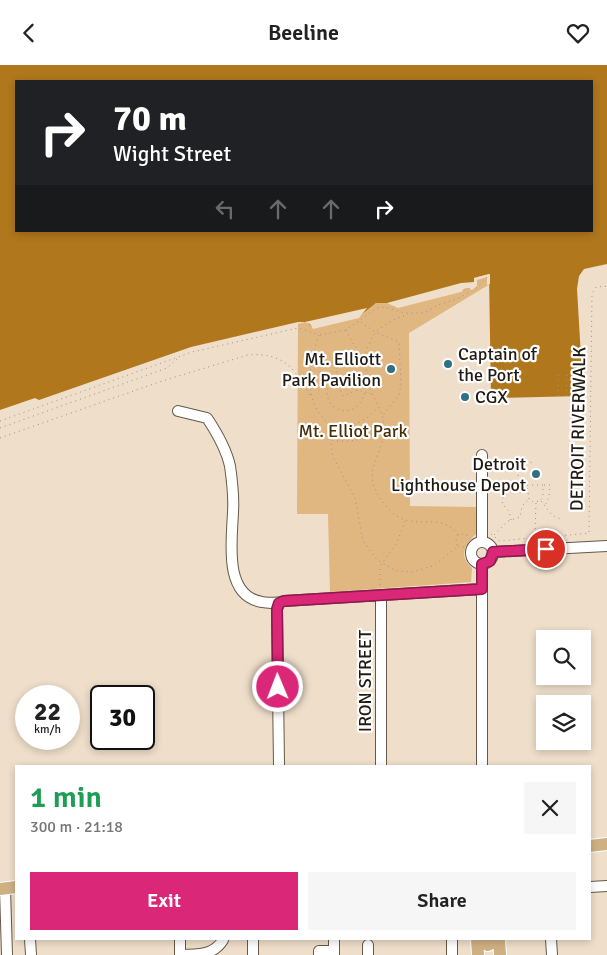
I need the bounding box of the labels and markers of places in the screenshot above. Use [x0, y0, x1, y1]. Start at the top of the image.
place label: Captain of the Port [458, 343, 538, 386]
place label: Mt. Elliott Park Pavilion [282, 348, 381, 391]
marker: Captain of the Port [442, 358, 454, 370]
marker: Mt. Elliott Park Pavilion [385, 363, 397, 375]
place label: CGX [475, 386, 508, 408]
marker: CGX [459, 391, 471, 403]
place label: Detroit Lighthouse Depot [391, 453, 526, 496]
marker: Detroit Lighthouse Depot [530, 468, 542, 480]
pin [525, 528, 567, 570]

